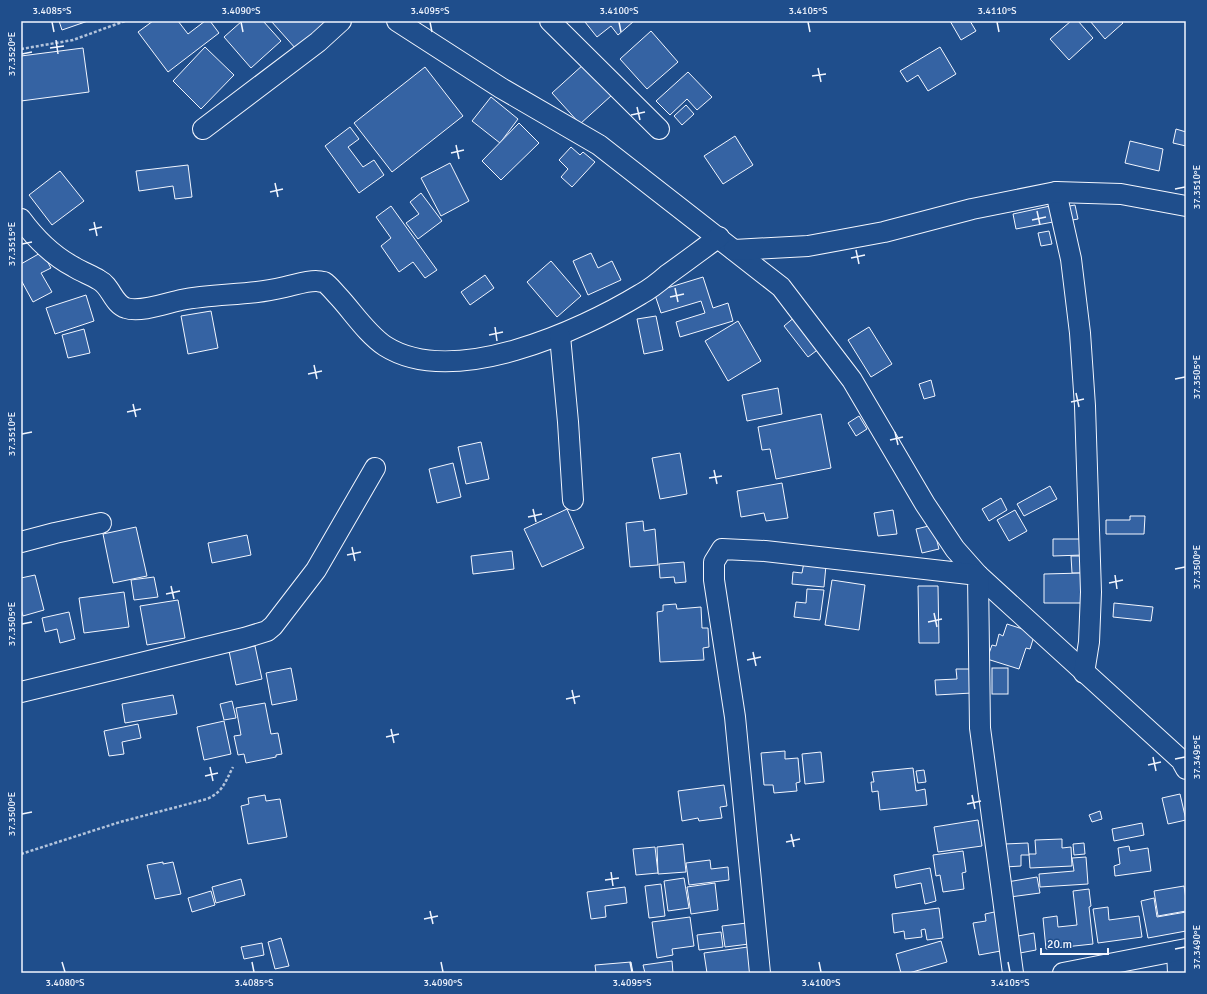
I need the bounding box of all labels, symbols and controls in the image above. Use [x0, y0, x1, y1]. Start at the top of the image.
text: 3.4085°S [33, 5, 72, 17]
text: 3.4090°S [222, 5, 261, 17]
text: 3.4095°S [411, 5, 450, 17]
text: 3.4100°S [600, 5, 639, 17]
text: 3.4105°S [789, 5, 828, 17]
text: 3.4110°S [978, 5, 1017, 17]
text: 37.3520°E [6, 31, 18, 76]
text: 37.3510°E [1191, 164, 1203, 209]
text: 37.3515°E [6, 221, 18, 266]
text: 37.3505°E [1191, 354, 1203, 399]
text: 37.3510°E [6, 411, 18, 456]
text: 37.3500°E [1191, 544, 1203, 589]
text: 37.3505°E [6, 601, 18, 646]
text: 37.3495°E [1191, 734, 1203, 779]
text: 37.3500°E [6, 791, 18, 836]
text: 37.3490°E [1191, 924, 1203, 969]
scale bar [1041, 930, 1108, 956]
text: 20 m [1047, 937, 1072, 952]
text: 3.4080°S [46, 977, 85, 989]
text: 3.4085°S [235, 977, 274, 989]
text: 3.4090°S [424, 977, 463, 989]
text: 3.4095°S [613, 977, 652, 989]
text: 3.4100°S [802, 977, 841, 989]
text: 3.4105°S [991, 977, 1030, 989]

